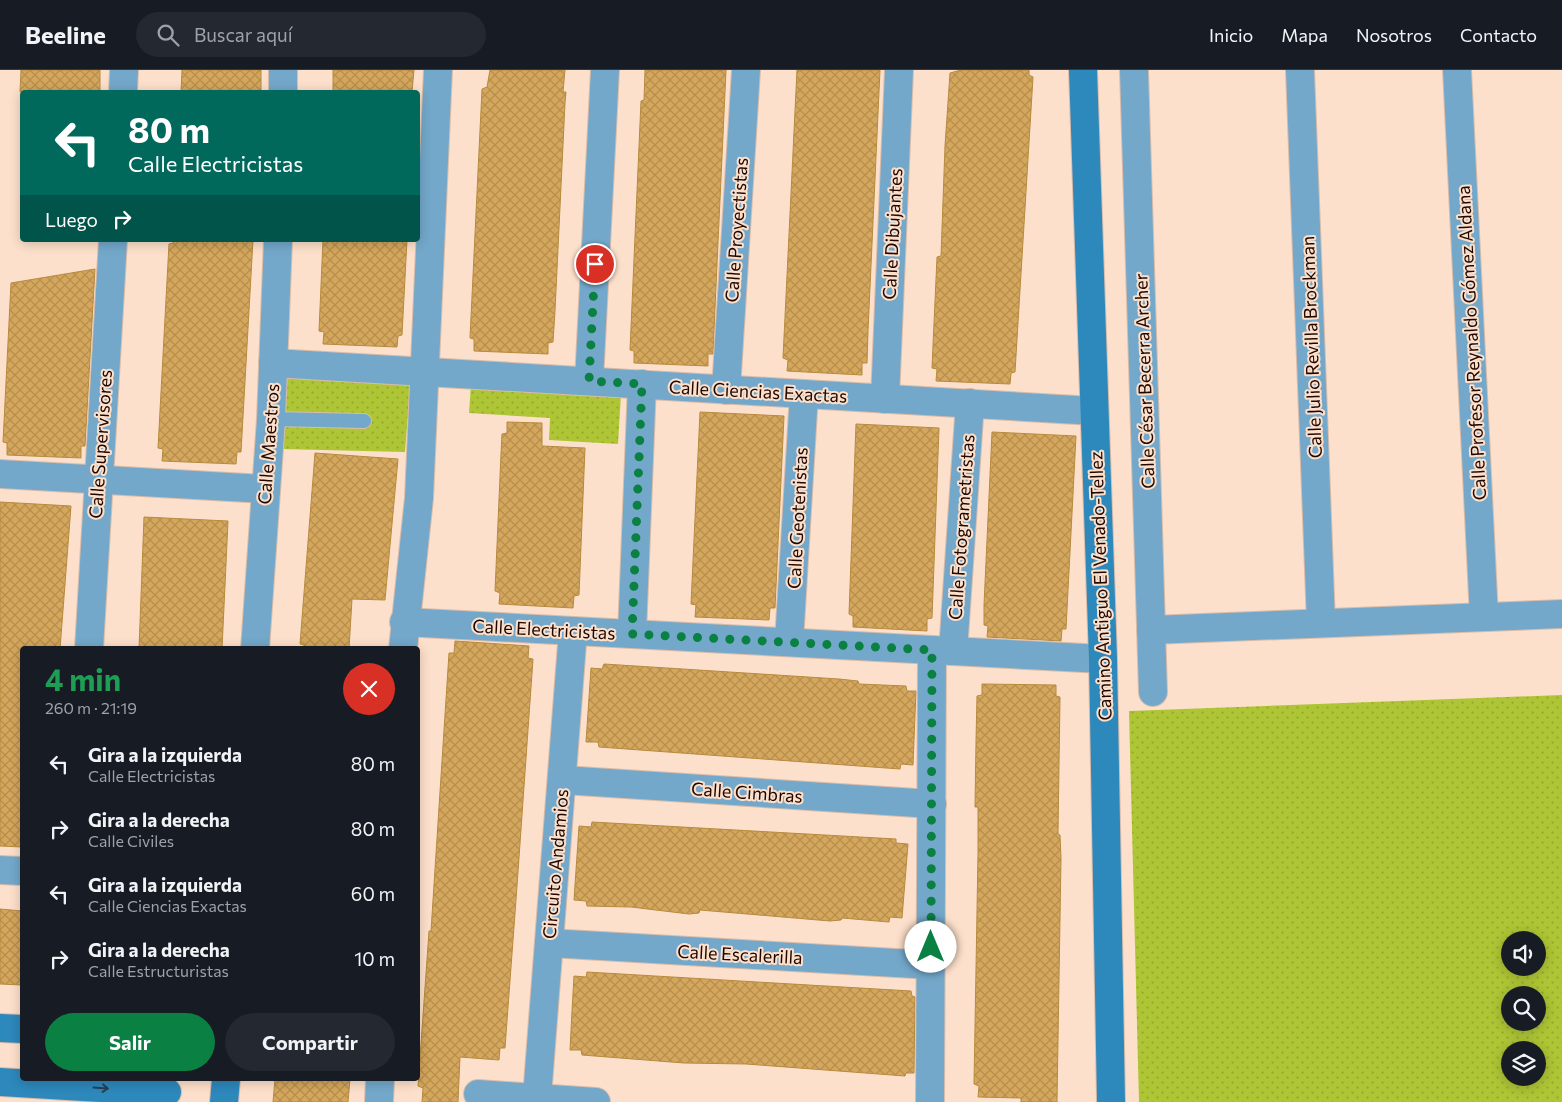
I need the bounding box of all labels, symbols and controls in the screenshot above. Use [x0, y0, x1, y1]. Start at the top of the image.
search box [136, 12, 486, 57]
text: Beeline [25, 20, 106, 49]
icon: search [154, 21, 182, 49]
text: Buscar aquí [194, 23, 293, 46]
text: Inicio [1209, 24, 1253, 46]
text: Mapa [1281, 24, 1328, 46]
text: Nosotros [1356, 24, 1432, 46]
text: Contacto [1460, 24, 1537, 46]
text: 80 m [128, 107, 210, 150]
icon: left [45, 110, 110, 175]
text: Calle Electricistas [128, 150, 303, 177]
street label: Calle Proyectistas [720, 157, 752, 303]
street label: Calle Dibujantes [878, 168, 906, 300]
street label: Calle Profesor Reynaldo Gómez Aldana [1452, 185, 1490, 501]
icon: right [108, 205, 136, 233]
text: Luego [45, 208, 98, 231]
street label: Calle Julio Revilla Brockman [1296, 235, 1326, 459]
pin [574, 243, 616, 285]
icon: arrive [581, 250, 609, 278]
street label: Calle César Becerra Archer [1129, 273, 1159, 489]
street label: Calle Supervisores [84, 369, 116, 519]
street label: Calle Ciencias Exactas [668, 375, 848, 407]
street label: Calle Maestros [253, 383, 283, 505]
street label: Calle Fotogrametristas [944, 433, 978, 621]
street label: Calle Geotenistas [782, 447, 812, 589]
street label: Camino Antiguo El Venado-Tellez [1084, 451, 1116, 721]
street label: Calle Electricistas [472, 614, 616, 644]
text: 4 min [45, 660, 121, 697]
button: close [343, 663, 395, 715]
text: 260 m · 21:19 [45, 698, 137, 717]
text: Gira a la izquierda [88, 743, 242, 766]
icon: left [45, 750, 73, 778]
text: 80 m [351, 752, 395, 775]
text: Calle Electricistas [88, 766, 215, 785]
street label: Calle Cimbras [690, 777, 804, 807]
street label: Circuito Andamios [537, 788, 573, 940]
text: Gira a la derecha [88, 808, 230, 831]
icon: right [45, 815, 73, 843]
text: 80 m [351, 817, 395, 840]
text: Calle Civiles [88, 831, 174, 850]
text: Gira a la izquierda [88, 873, 242, 896]
icon: left [45, 880, 73, 908]
text: 60 m [351, 882, 395, 905]
text: Calle Ciencias Exactas [88, 896, 247, 915]
position arrow [904, 920, 956, 972]
map controls [1501, 931, 1546, 1086]
button: sound [1501, 931, 1546, 976]
text: Gira a la derecha [88, 938, 230, 961]
street label: Calle Escalerilla [677, 940, 803, 968]
icon: right [45, 945, 73, 973]
text: 10 m [354, 947, 395, 970]
text: Calle Estructuristas [88, 961, 229, 980]
button: search [1501, 986, 1546, 1031]
button: Salir [45, 1013, 215, 1071]
button: Compartir [225, 1013, 395, 1071]
button: layers [1501, 1041, 1546, 1086]
one-way arrow [93, 1084, 109, 1093]

